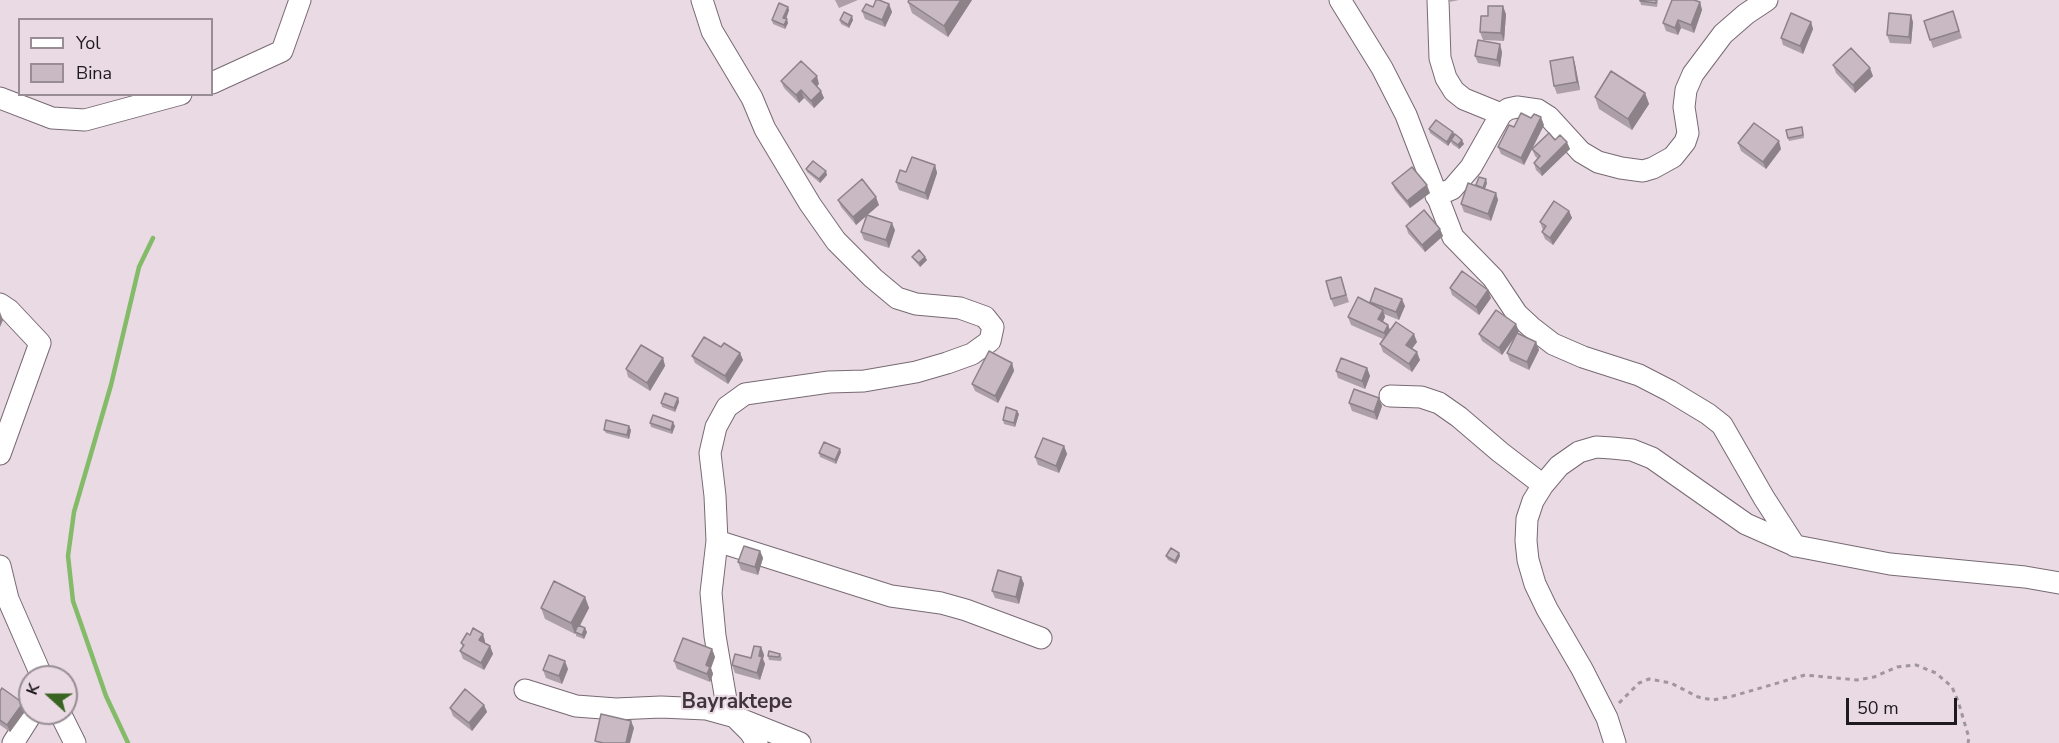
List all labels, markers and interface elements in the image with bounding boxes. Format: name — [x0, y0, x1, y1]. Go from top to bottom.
legend — [18, 18, 213, 96]
text: Yol — [76, 31, 101, 55]
text: Bina — [76, 61, 112, 85]
north arrow — [18, 665, 78, 725]
text: K — [21, 680, 45, 698]
scale bar — [1849, 686, 1960, 724]
district label: Bayraktepe — [682, 690, 792, 716]
text: 50 m — [1857, 696, 1899, 720]

